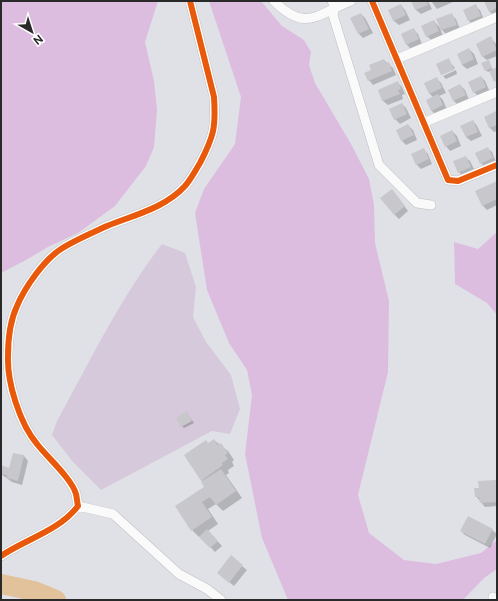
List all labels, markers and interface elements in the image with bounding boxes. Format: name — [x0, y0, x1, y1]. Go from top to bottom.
north arrow — [12, 12, 52, 52]
text: N — [31, 32, 45, 47]

